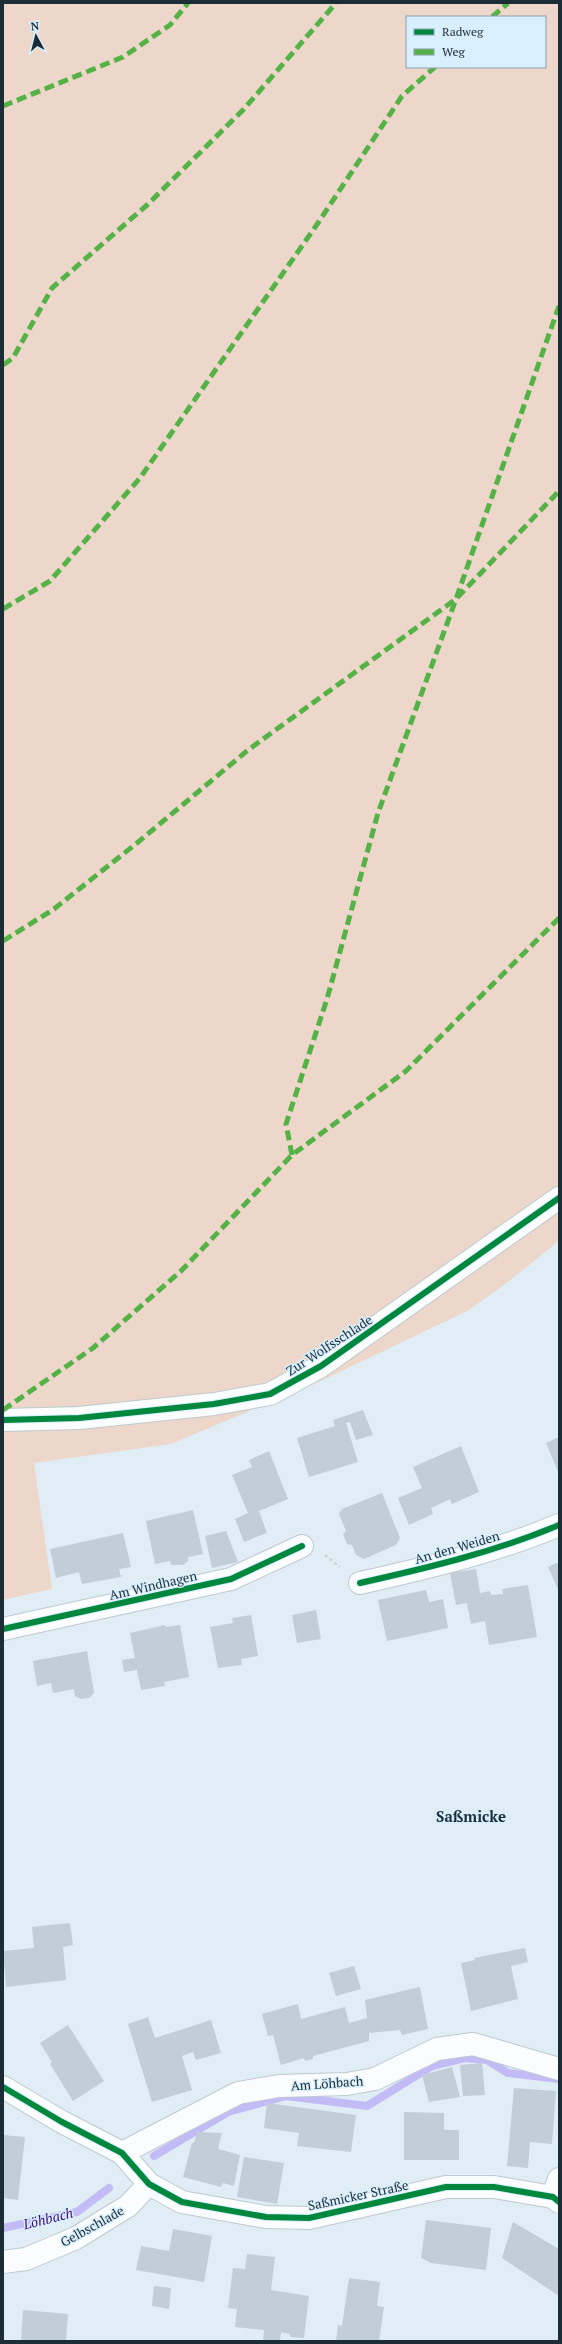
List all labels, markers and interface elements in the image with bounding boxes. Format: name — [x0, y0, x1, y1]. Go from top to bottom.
north arrow — [16, 16, 56, 56]
legend — [406, 16, 546, 68]
text: N — [30, 19, 40, 34]
text: Radweg — [442, 24, 484, 39]
text: Weg — [442, 44, 465, 59]
street label: Zur Wolfsschlade — [282, 1310, 376, 1380]
street label: An den Weiden — [412, 1526, 502, 1568]
street label: Am Windhagen — [107, 1566, 199, 1604]
district label: Saßmicke — [436, 1806, 506, 1826]
street label: Am Löhbach — [290, 2071, 364, 2095]
street label: Saßmicker Straße — [306, 2176, 410, 2214]
street label: Gelbschlade — [57, 2201, 127, 2251]
water label: Löhbach — [20, 2203, 75, 2234]

